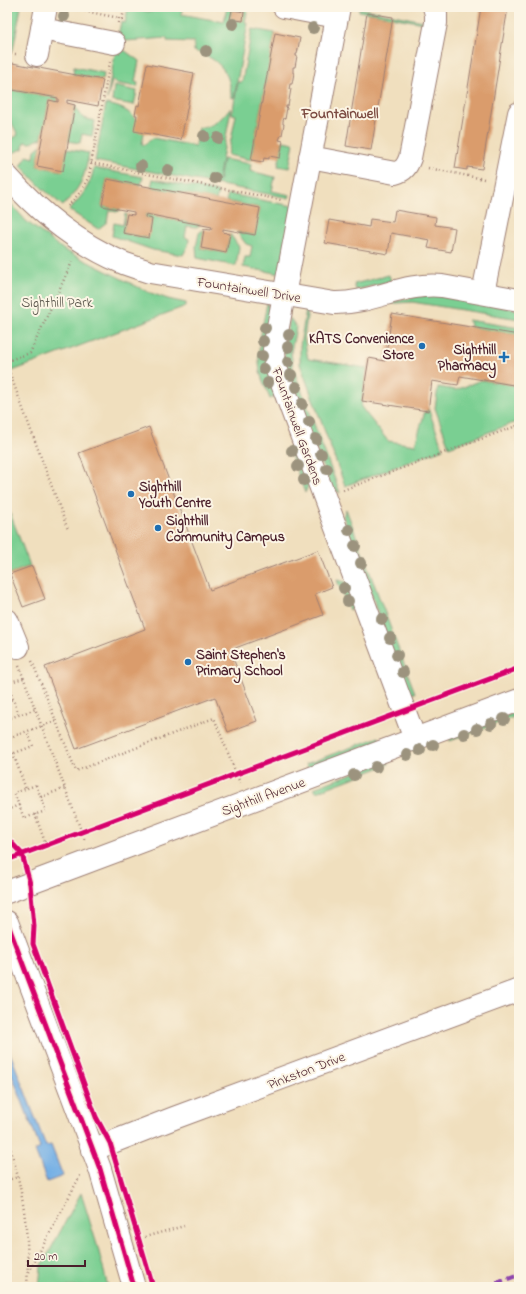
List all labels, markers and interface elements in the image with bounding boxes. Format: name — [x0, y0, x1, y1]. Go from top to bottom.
district label: Fountainwell — [301, 103, 379, 125]
street label: Fountainwell Drive — [195, 272, 303, 309]
park label: Sighthill Park — [21, 293, 94, 315]
place label: KATS Convenience Store — [309, 329, 415, 366]
place label: Sighthill Pharmacy — [438, 340, 497, 379]
marker: KATS Convenience Store — [417, 341, 427, 351]
marker: Sighthill Pharmacy — [499, 352, 509, 362]
street label: Fountainwell Gardens — [265, 364, 328, 488]
place label: Sighthill Youth Centre — [138, 477, 212, 514]
marker: Sighthill Youth Centre — [126, 489, 136, 499]
place label: Sighthill Community Campus — [166, 511, 285, 550]
marker: Sighthill Community Campus — [153, 523, 163, 533]
place label: Saint Stephen's Primary School — [196, 645, 286, 684]
marker: Saint Stephen's Primary School — [183, 657, 193, 667]
street label: Sighthill Avenue — [219, 772, 309, 823]
street label: Pinkston Drive — [265, 1047, 349, 1096]
scale bar — [28, 1242, 85, 1268]
text: 20 m — [34, 1248, 57, 1266]

